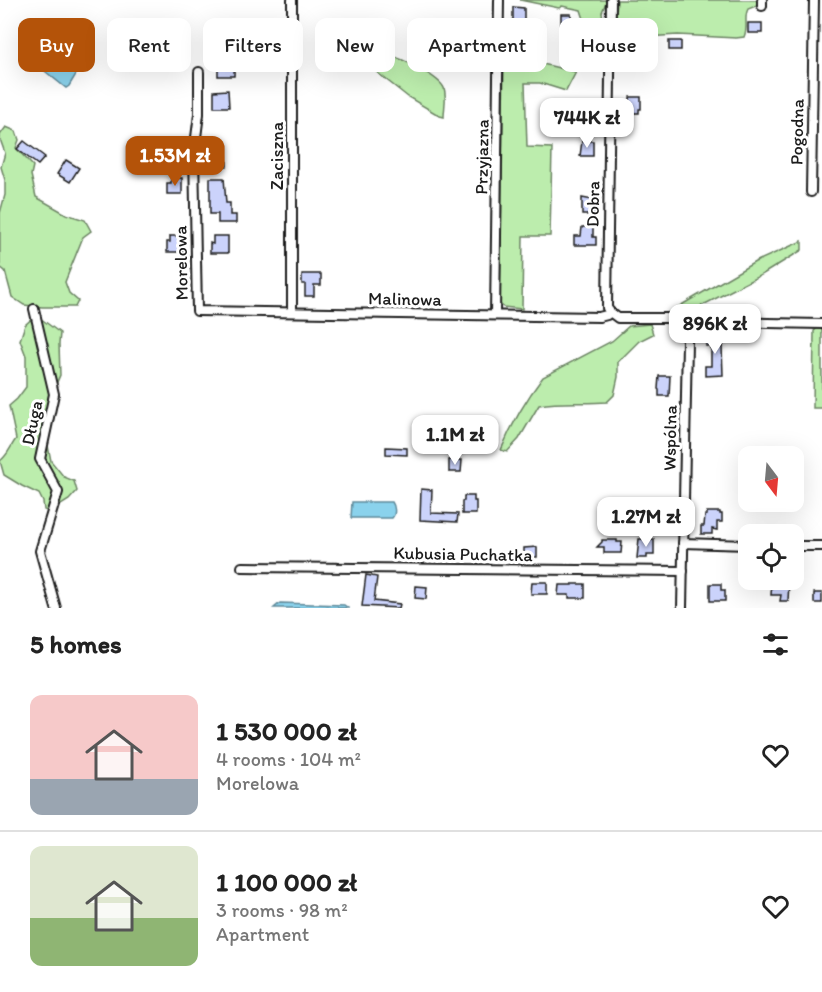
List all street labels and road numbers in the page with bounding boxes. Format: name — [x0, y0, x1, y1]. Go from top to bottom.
street label: Pogodna — [785, 98, 809, 165]
street label: Przyjazna — [470, 119, 494, 195]
street label: Zaciszna — [266, 121, 288, 190]
street label: Dobra — [582, 181, 604, 227]
street label: Morelowa — [169, 225, 193, 301]
street label: Malinowa — [368, 287, 443, 311]
street label: Długa — [17, 399, 47, 447]
street label: Wspólna — [658, 404, 682, 471]
street label: Kubusia Puchatka — [393, 542, 533, 566]

